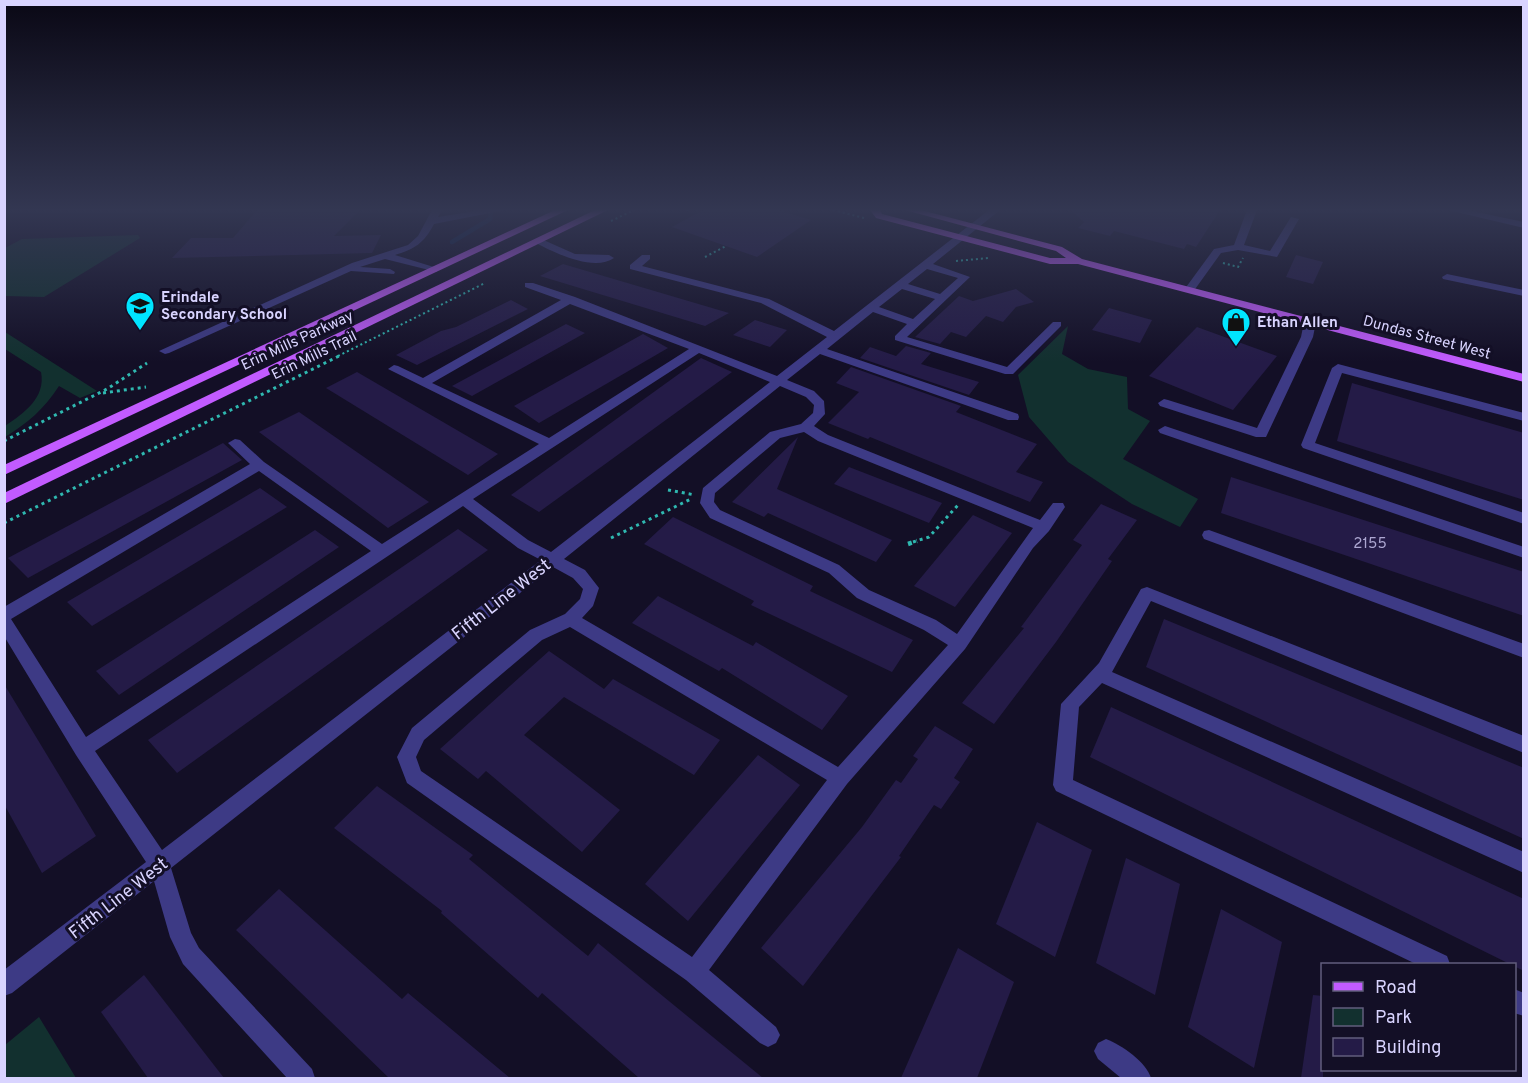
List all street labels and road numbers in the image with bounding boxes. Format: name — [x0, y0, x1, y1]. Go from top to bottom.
street label: Erin Mills Parkway — [238, 307, 357, 376]
street label: Dundas Street West — [1361, 312, 1493, 365]
street label: Erin Mills Trail — [269, 327, 361, 385]
street label: Fifth Line West — [448, 554, 556, 646]
street label: Fifth Line West — [65, 853, 173, 945]

